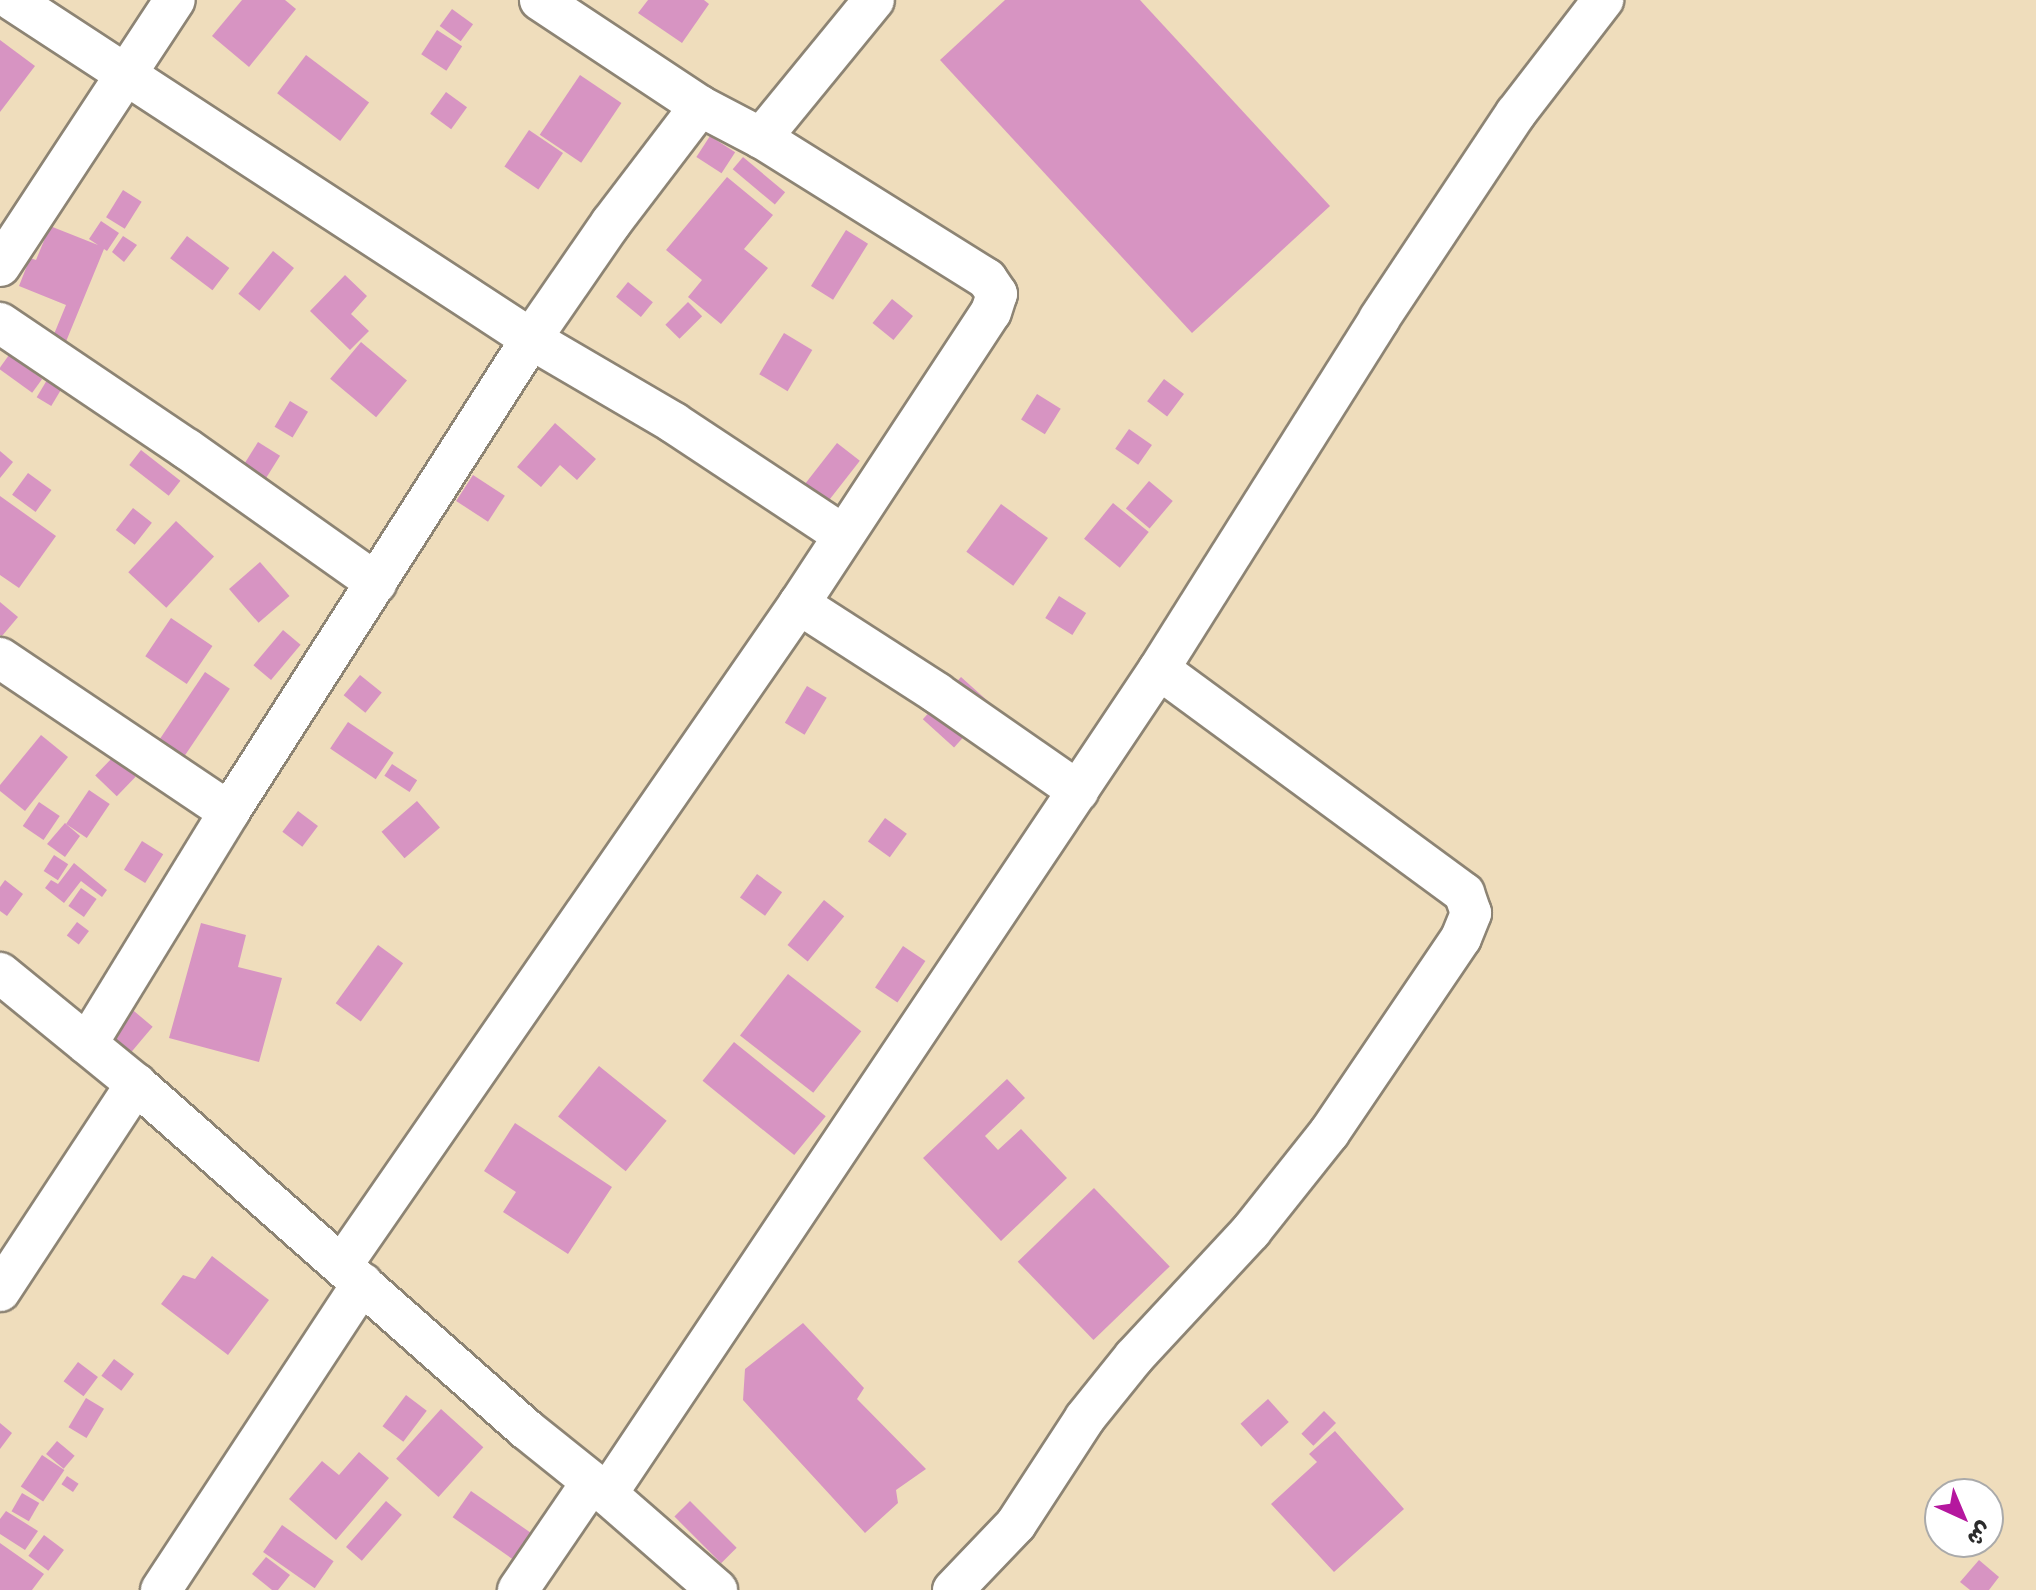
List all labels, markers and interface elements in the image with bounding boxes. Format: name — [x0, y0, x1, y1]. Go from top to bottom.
north arrow — [1924, 1478, 2004, 1558]
text: ش — [1962, 1516, 1997, 1552]

